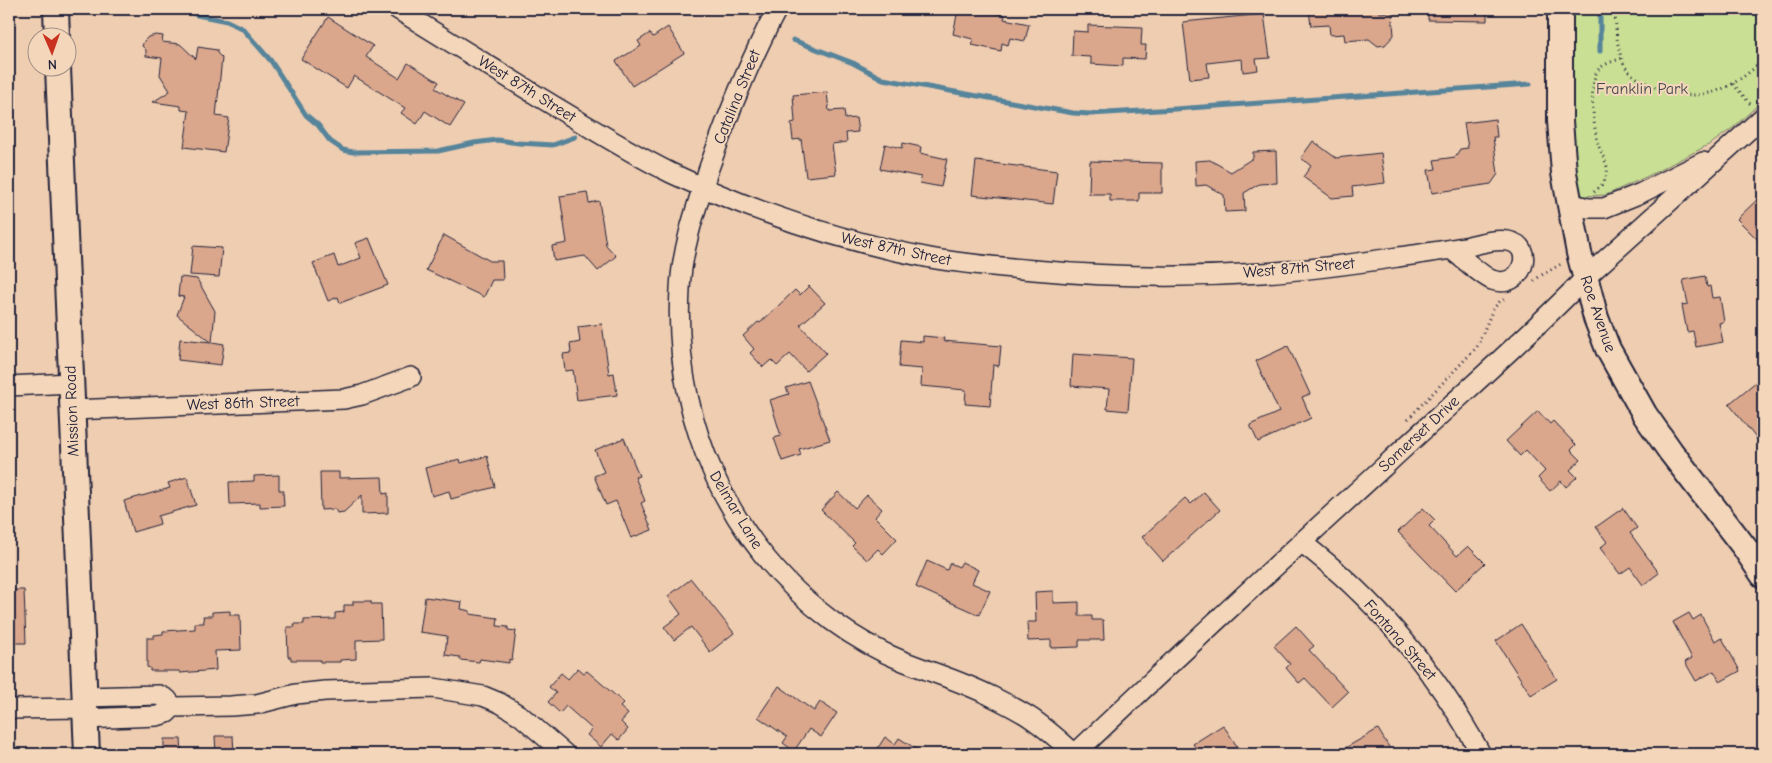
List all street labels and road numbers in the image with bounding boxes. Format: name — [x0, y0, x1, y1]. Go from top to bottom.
street label: Catalina Street — [710, 47, 764, 147]
street label: West 87th Street — [475, 52, 580, 126]
street label: West 87th Street — [839, 229, 953, 270]
street label: West 87th Street — [1243, 254, 1356, 282]
street label: Roe Avenue — [1576, 273, 1620, 355]
street label: Mission Road — [61, 365, 83, 457]
street label: West 86th Street — [186, 392, 300, 414]
street label: Somerset Drive — [1375, 392, 1463, 476]
street label: Delmar Lane — [706, 468, 766, 552]
street label: Fontana Street — [1360, 596, 1440, 684]

